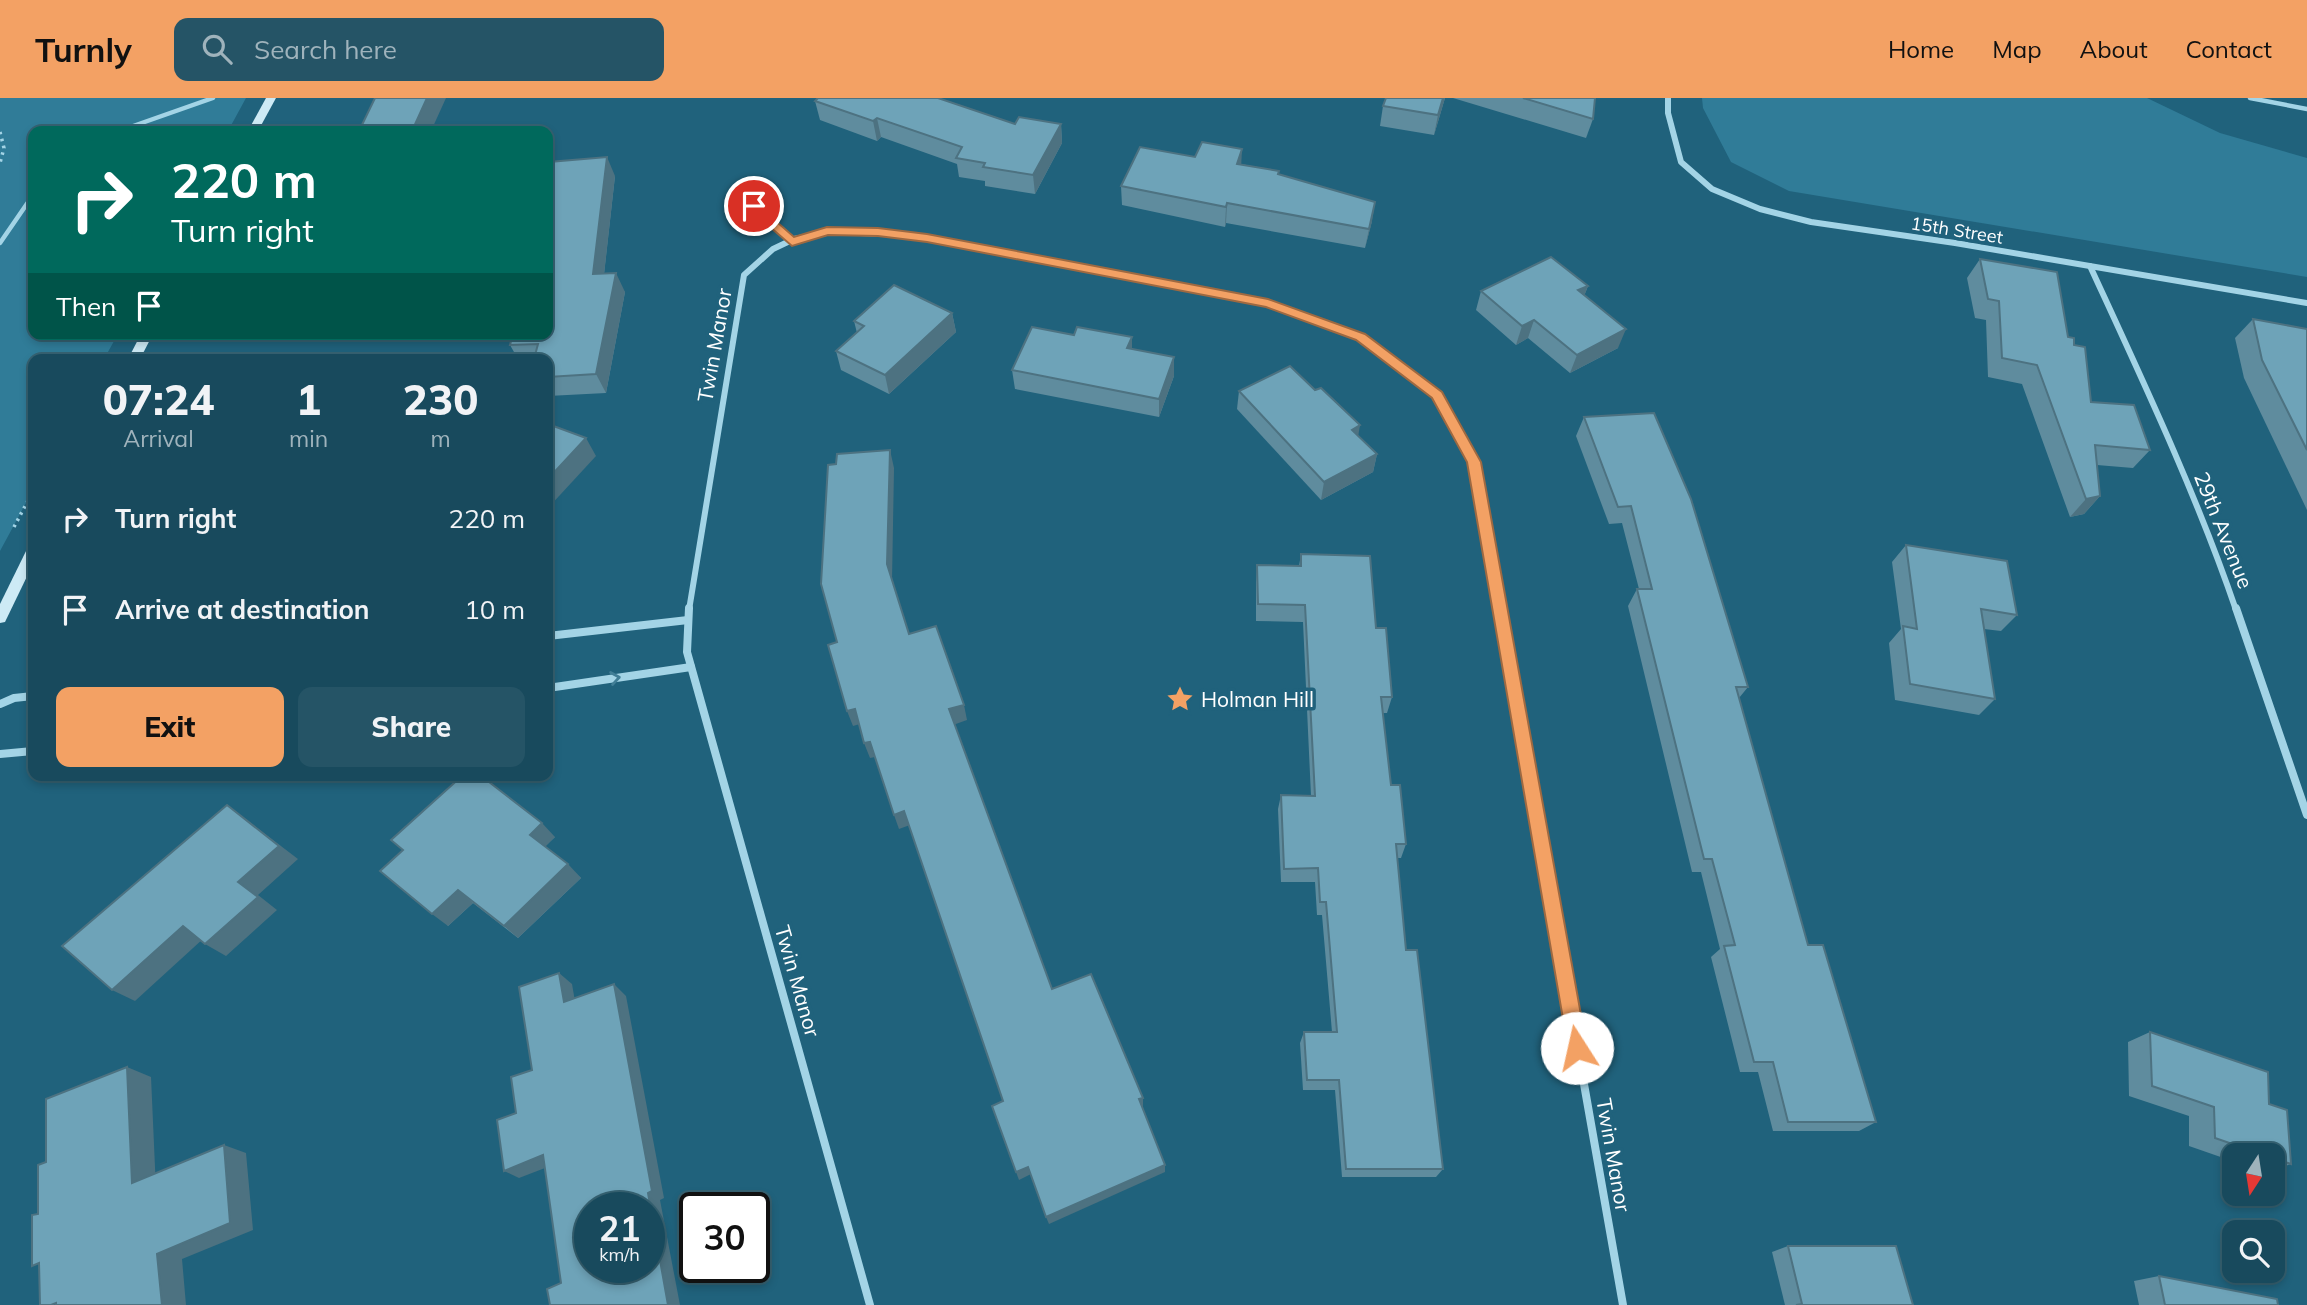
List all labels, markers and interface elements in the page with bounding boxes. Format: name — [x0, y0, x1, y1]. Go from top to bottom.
search box — [174, 18, 664, 81]
text: Turnly — [35, 29, 132, 70]
icon: search — [198, 30, 236, 68]
text: Search here — [254, 33, 397, 66]
text: Home — [1888, 34, 1954, 64]
text: Map — [1992, 34, 2042, 64]
text: About — [2080, 34, 2148, 64]
text: Contact — [2186, 34, 2272, 64]
text: 220 m — [171, 149, 317, 210]
icon: right — [56, 154, 147, 245]
pin — [724, 176, 784, 236]
icon: arrive — [735, 187, 773, 225]
text: Turn right — [171, 210, 314, 250]
street label: 15th Street — [1909, 211, 2005, 249]
street label: Twin Manor — [691, 286, 737, 404]
icon: arrive — [130, 287, 168, 325]
text: Then — [56, 290, 116, 323]
text: 07:24 — [103, 373, 214, 426]
text: 1 — [296, 373, 321, 426]
text: 230 — [403, 373, 478, 426]
text: Arrival — [123, 424, 194, 453]
text: min — [289, 424, 328, 453]
text: m — [430, 424, 451, 453]
street label: 29th Avenue — [2189, 468, 2259, 592]
icon: right — [56, 500, 94, 538]
text: Turn right — [115, 502, 236, 535]
text: 220 m — [449, 502, 525, 535]
icon: arrive — [56, 591, 94, 629]
text: Arrive at destination — [115, 593, 370, 626]
text: 10 m — [464, 593, 525, 626]
one-way arrow — [609, 671, 621, 686]
place icon: Holman Hill — [1165, 684, 1195, 714]
place label: Holman Hill — [1201, 686, 1314, 712]
button: Exit — [56, 687, 284, 767]
button: Share — [298, 687, 525, 767]
street label: Twin Manor — [770, 922, 826, 1040]
position arrow — [1540, 1011, 1614, 1085]
street label: Twin Manor — [1591, 1096, 1637, 1214]
north arrow — [2222, 1143, 2286, 1206]
map controls — [2222, 1143, 2285, 1283]
speed limit sign: 30 — [679, 1192, 770, 1283]
text: 21 — [598, 1206, 641, 1250]
button: search — [2222, 1220, 2285, 1283]
text: km/h — [599, 1243, 640, 1266]

